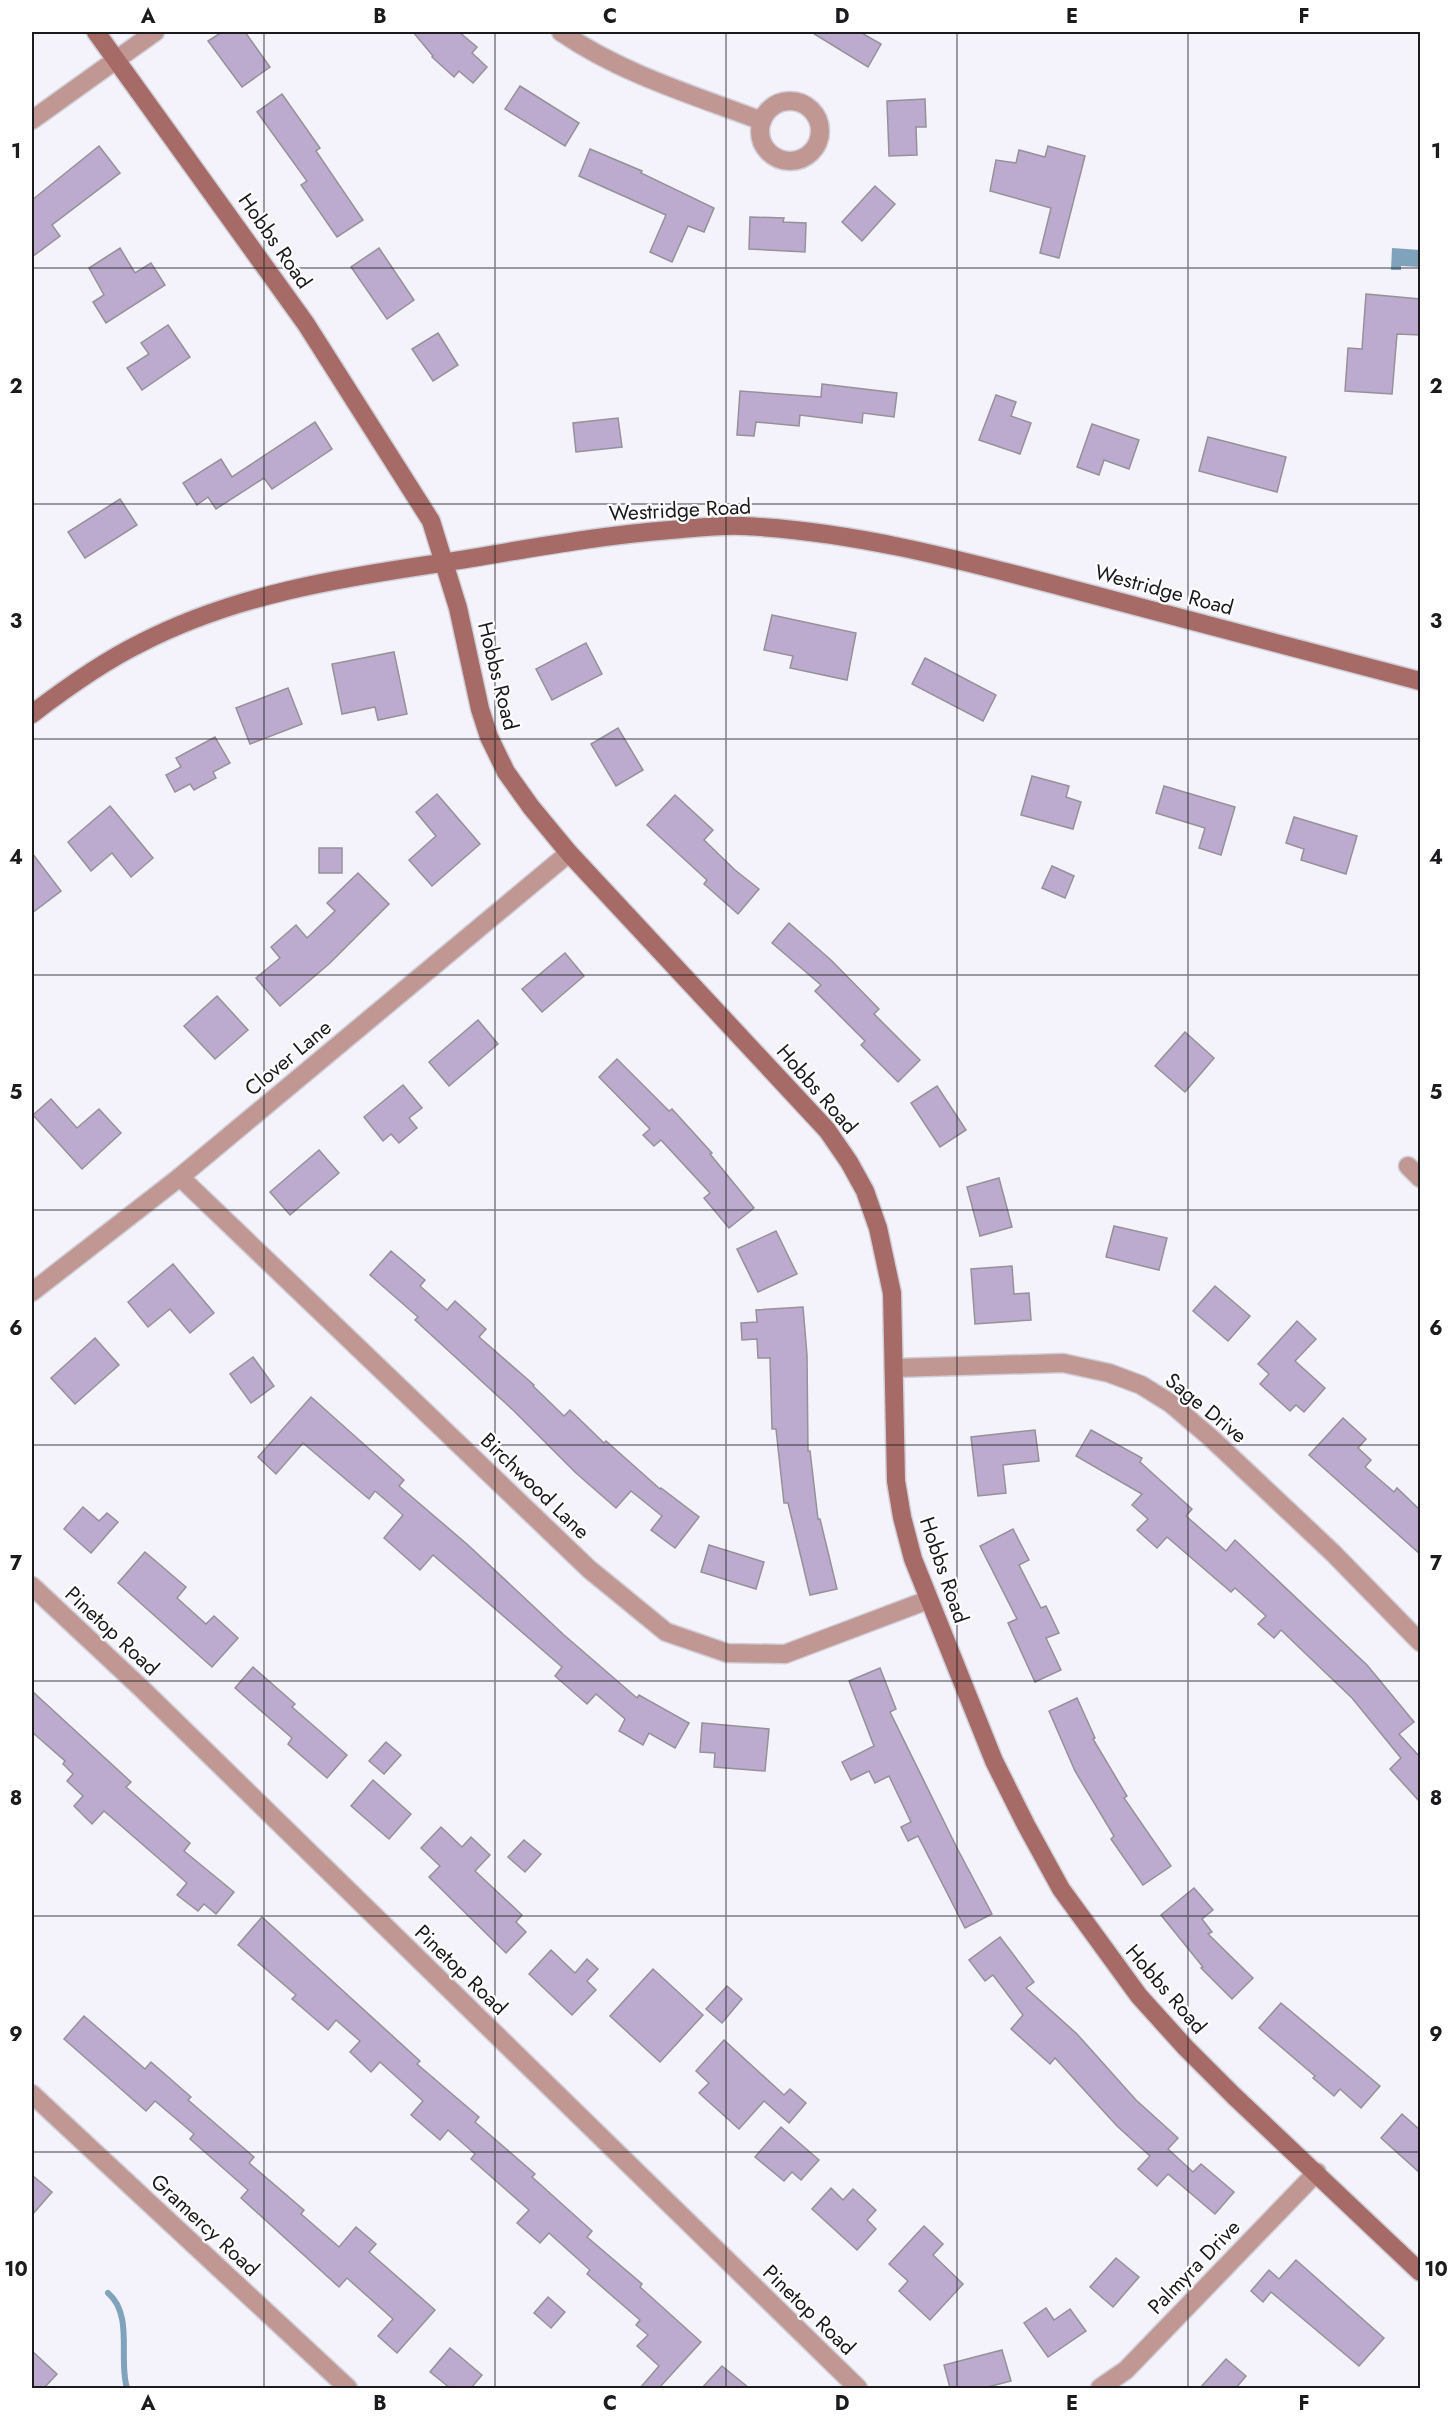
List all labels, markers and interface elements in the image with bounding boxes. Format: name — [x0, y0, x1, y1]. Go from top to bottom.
text: A — [140, 2, 156, 31]
text: B — [373, 2, 387, 31]
text: C — [603, 2, 617, 31]
text: D — [835, 2, 849, 31]
text: E — [1066, 2, 1078, 31]
text: F — [1298, 2, 1310, 31]
text: 1 — [11, 137, 21, 166]
text: 1 — [1431, 137, 1441, 166]
street label: Hobbs Road — [231, 187, 319, 295]
text: 2 — [9, 372, 23, 401]
text: 2 — [1429, 372, 1443, 401]
street label: Westridge Road — [608, 491, 752, 529]
street label: Westridge Road — [1091, 557, 1237, 623]
text: 3 — [10, 607, 22, 636]
text: 3 — [1430, 607, 1442, 636]
street label: Hobbs Road — [470, 619, 526, 733]
text: 4 — [9, 843, 23, 872]
text: 4 — [1429, 843, 1443, 872]
street label: Clover Lane — [238, 1013, 338, 1103]
street label: Hobbs Road — [769, 1037, 865, 1141]
text: 5 — [10, 1078, 23, 1107]
text: 5 — [1430, 1078, 1443, 1107]
text: 6 — [9, 1314, 23, 1343]
text: 6 — [1429, 1314, 1443, 1343]
street label: Sage Drive — [1159, 1366, 1253, 1450]
street label: Birchwood Lane — [474, 1426, 596, 1546]
street label: Hobbs Road — [912, 1513, 976, 1627]
text: 7 — [10, 1549, 23, 1578]
text: 7 — [1430, 1549, 1443, 1578]
street label: Pinetop Road — [58, 1579, 166, 1683]
text: 8 — [10, 1784, 22, 1813]
text: 8 — [1430, 1784, 1442, 1813]
street label: Pinetop Road — [408, 1918, 514, 2022]
street label: Hobbs Road — [1118, 1937, 1214, 2041]
text: 9 — [9, 2020, 23, 2049]
text: 9 — [1429, 2020, 1443, 2049]
street label: Gramercy Road — [144, 2167, 266, 2283]
street label: Palmyra Drive — [1141, 2213, 1247, 2321]
text: 10 — [4, 2255, 28, 2284]
text: 10 — [1424, 2255, 1448, 2284]
street label: Pinetop Road — [756, 2258, 862, 2362]
text: A — [140, 2389, 156, 2418]
text: B — [373, 2389, 387, 2418]
text: C — [603, 2389, 617, 2418]
text: D — [835, 2389, 849, 2418]
text: E — [1066, 2389, 1078, 2418]
text: F — [1298, 2389, 1310, 2418]

